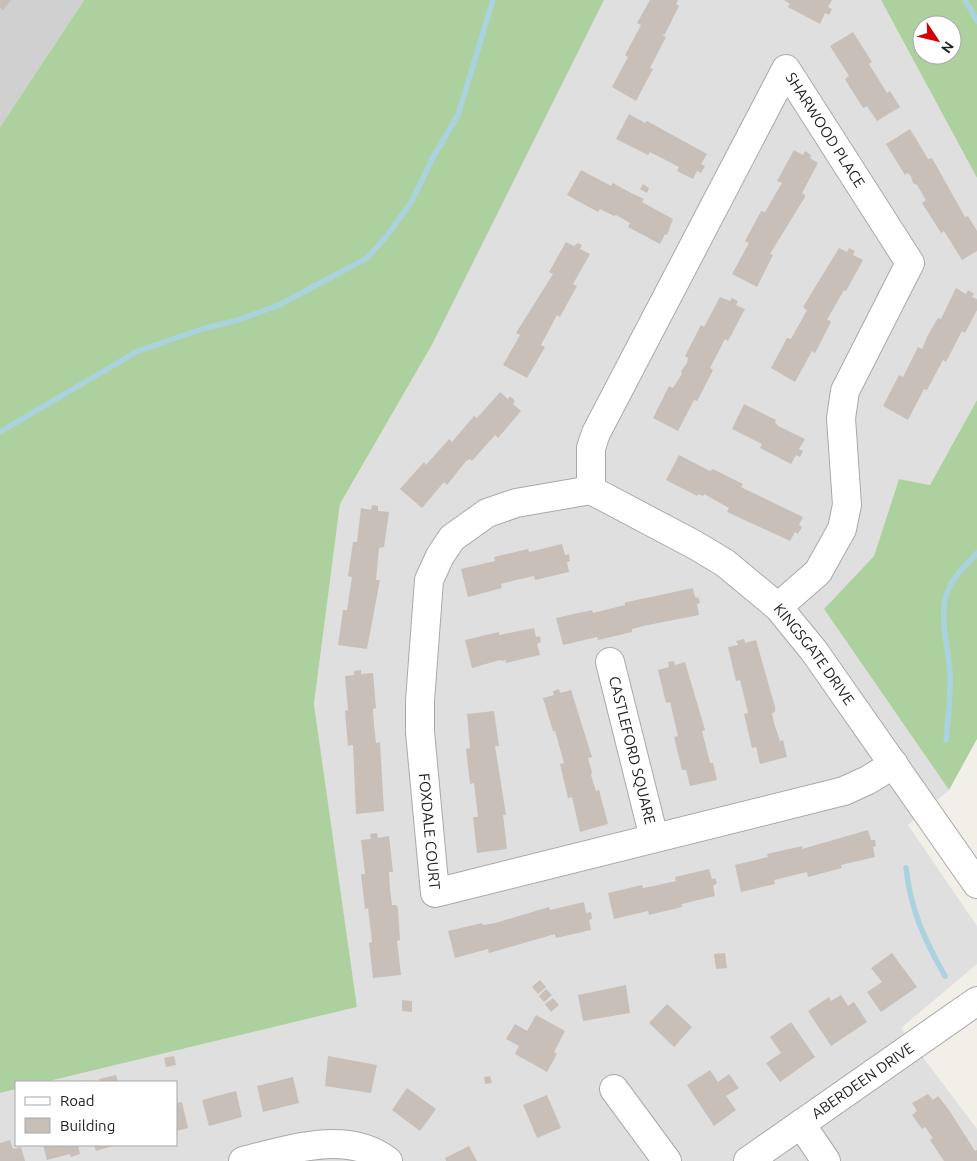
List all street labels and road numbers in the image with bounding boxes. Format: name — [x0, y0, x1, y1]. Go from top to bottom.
street label: SHARWOOD PLACE — [783, 69, 868, 190]
street label: KINGSGATE DRIVE — [771, 600, 858, 708]
street label: CASTLEFORD SQUARE — [606, 674, 659, 826]
street label: FOXDALE COURT — [416, 772, 444, 891]
street label: ABERDEEN DRIVE — [808, 1039, 917, 1122]

